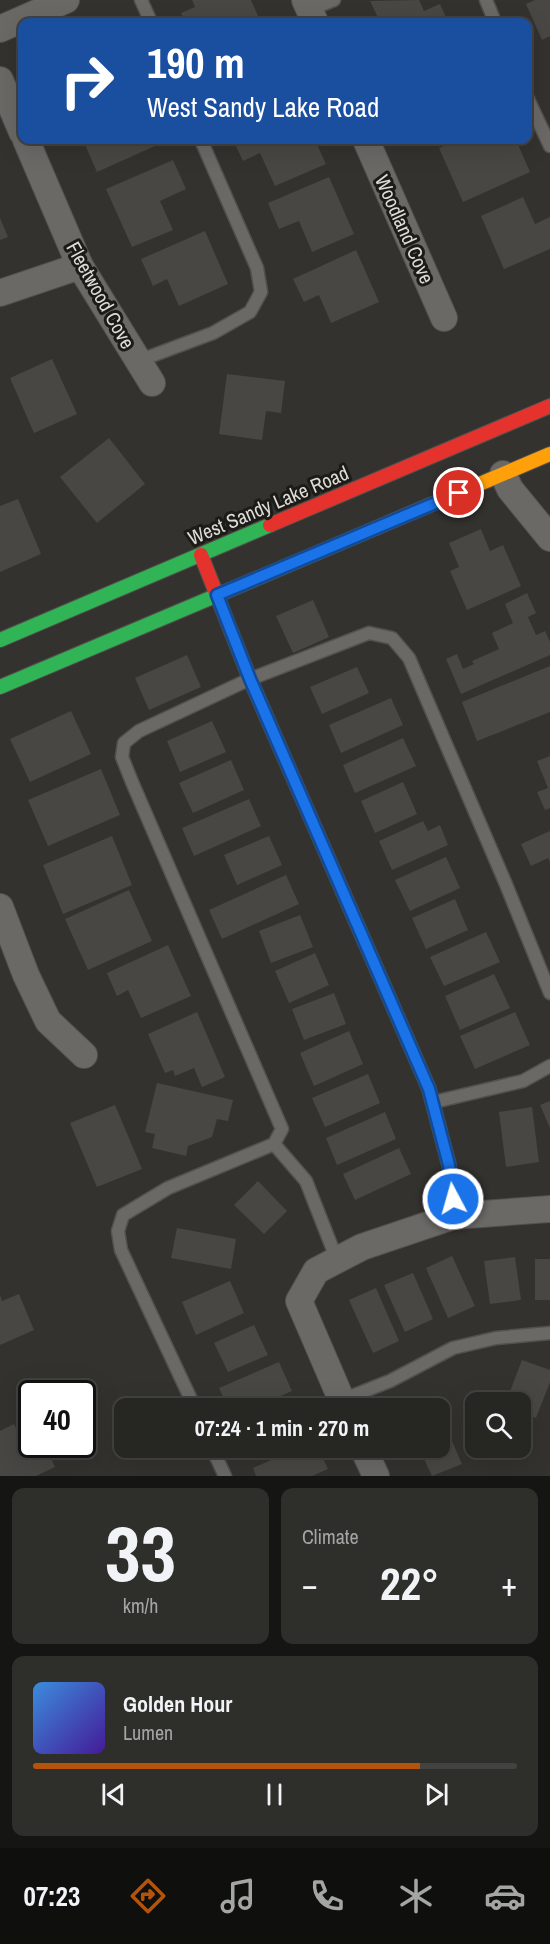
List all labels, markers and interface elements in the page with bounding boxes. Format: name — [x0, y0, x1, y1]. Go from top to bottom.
text: 190 m — [147, 35, 245, 91]
icon: right — [48, 42, 126, 120]
text: West Sandy Lake Road — [147, 89, 379, 125]
street label: Woodland Cove — [369, 170, 441, 288]
street label: Fleetwood Cove — [60, 237, 142, 353]
street label: West Sandy Lake Road — [184, 459, 352, 551]
pin — [433, 467, 484, 518]
icon: arrive — [442, 476, 475, 509]
position arrow — [421, 1167, 485, 1231]
speed limit sign: 40 — [18, 1380, 96, 1458]
map controls — [465, 1392, 531, 1458]
button: search — [465, 1392, 531, 1458]
text: 07:24 · 1 min · 270 m — [195, 1413, 369, 1443]
text: 33 — [105, 1500, 176, 1605]
text: Climate — [302, 1523, 359, 1550]
text: 22° — [380, 1553, 439, 1614]
text: − — [302, 1562, 318, 1606]
text: + — [501, 1562, 517, 1606]
text: km/h — [123, 1592, 158, 1619]
text: Golden Hour — [123, 1689, 232, 1719]
text: Lumen — [123, 1719, 173, 1746]
icon: previous — [97, 1778, 130, 1811]
icon: pause — [258, 1778, 291, 1811]
icon: next — [420, 1778, 453, 1811]
icon: directions — [127, 1875, 169, 1917]
icon: music — [217, 1875, 259, 1917]
icon: phone — [306, 1875, 348, 1917]
icon: climate — [395, 1875, 437, 1917]
icon: car — [484, 1875, 526, 1917]
text: 07:23 — [24, 1878, 80, 1914]

